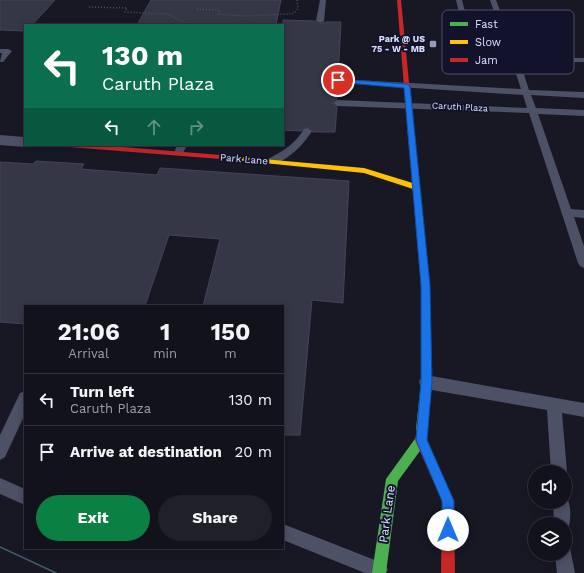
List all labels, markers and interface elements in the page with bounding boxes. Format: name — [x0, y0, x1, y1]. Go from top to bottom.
legend — [442, 10, 574, 74]
text: Fast — [475, 18, 498, 31]
place label: Park @ US 75 - W - MB — [372, 34, 425, 54]
text: Slow — [475, 36, 501, 49]
text: 130 m — [102, 39, 183, 72]
marker: Park @ US 75 - W - MB — [428, 39, 438, 49]
icon: left — [36, 40, 88, 92]
text: Jam — [475, 54, 498, 67]
pin — [321, 63, 355, 97]
icon: arrive — [327, 69, 349, 91]
text: Caruth Plaza — [102, 73, 214, 94]
street label: Caruth Plaza — [432, 101, 488, 113]
icon: left — [101, 116, 123, 138]
icon: ahead — [143, 116, 165, 138]
icon: right — [185, 116, 207, 138]
street label: Park Lane — [219, 151, 269, 167]
text: 21:06 — [58, 318, 120, 346]
text: 1 — [160, 318, 170, 346]
text: 150 — [211, 318, 250, 346]
text: Arrival — [68, 346, 109, 361]
text: min — [153, 346, 177, 361]
text: m — [224, 346, 237, 361]
text: Turn left — [70, 383, 134, 401]
icon: left — [36, 389, 58, 411]
text: 130 m — [229, 391, 272, 409]
text: Caruth Plaza — [70, 401, 151, 416]
icon: arrive — [36, 441, 58, 463]
text: Arrive at destination — [70, 443, 222, 461]
text: 20 m — [235, 443, 272, 461]
map controls — [528, 465, 572, 561]
button: sound — [528, 465, 572, 509]
street label: Park Lane — [376, 484, 398, 544]
button: Exit — [36, 495, 150, 541]
button: Share — [158, 495, 272, 541]
position arrow — [427, 509, 469, 551]
button: layers — [528, 517, 572, 561]

